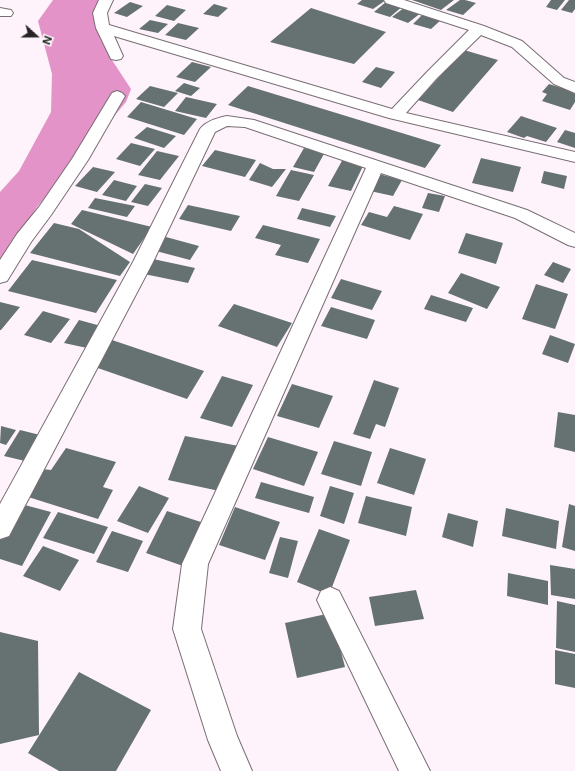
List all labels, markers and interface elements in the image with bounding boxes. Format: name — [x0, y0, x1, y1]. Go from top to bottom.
north arrow — [16, 16, 56, 56]
text: N — [39, 34, 55, 47]

